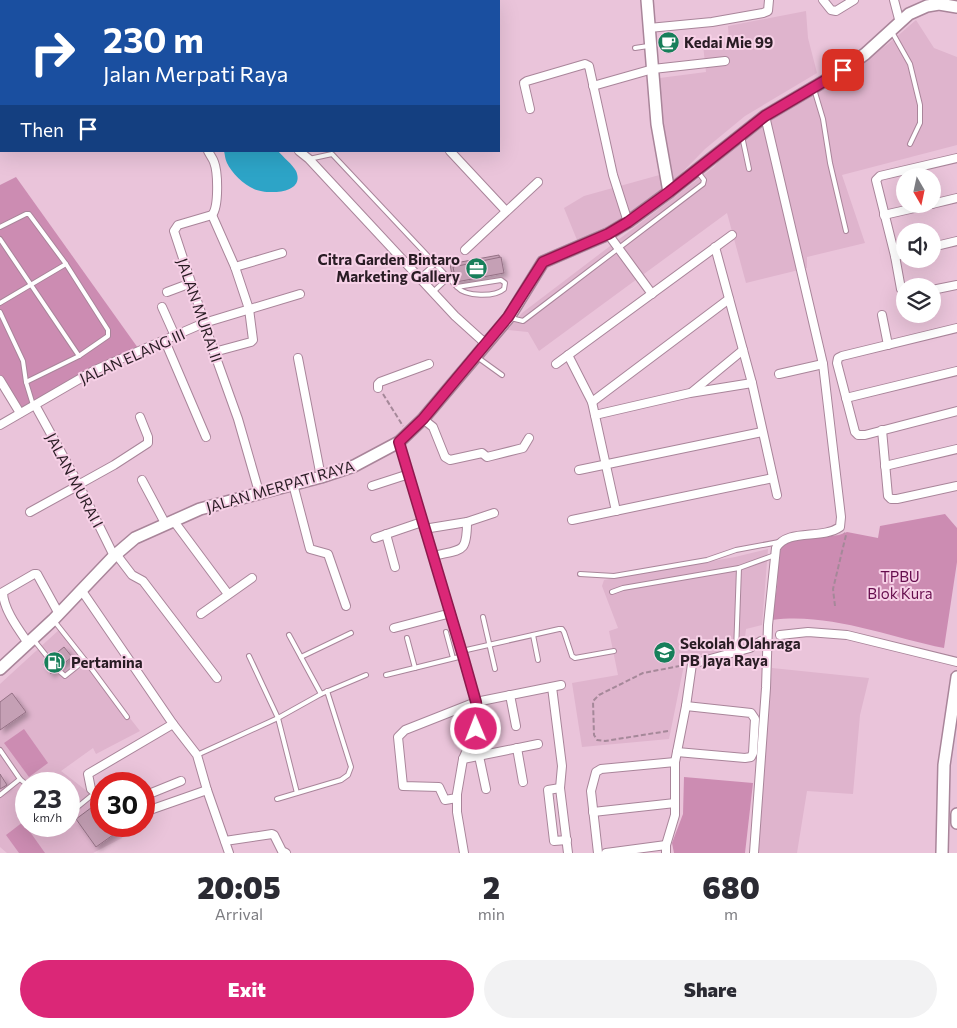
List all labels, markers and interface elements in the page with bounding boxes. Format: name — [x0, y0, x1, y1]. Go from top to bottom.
text: 230 m — [103, 17, 204, 60]
icon: right — [20, 20, 85, 85]
cafe icon: Kedai Mie 99 — [656, 30, 680, 54]
place label: Kedai Mie 99 — [684, 33, 773, 51]
pin — [822, 49, 864, 91]
icon: arrive — [829, 56, 857, 84]
text: Jalan Merpati Raya — [103, 60, 288, 87]
icon: arrive — [74, 115, 102, 143]
text: Then — [20, 118, 64, 141]
north arrow — [896, 168, 941, 212]
map controls — [896, 168, 941, 323]
button: sound — [896, 223, 941, 268]
place label: Citra Garden Bintaro Marketing Gallery — [317, 250, 461, 285]
street label: JALAN MURAI II — [174, 256, 226, 364]
office icon: Citra Garden Bintaro Marketing Gallery — [464, 256, 488, 280]
button: layers — [896, 278, 941, 323]
street label: JALAN ELANG III — [77, 325, 187, 387]
street label: JALAN MURAI I — [42, 430, 108, 530]
street label: JALAN MERPATI RAYA — [204, 456, 356, 516]
park label: TPBU Blok Kura — [867, 567, 933, 602]
place label: Sekolah Olahraga PB Jaya Raya — [680, 634, 801, 669]
school or university icon: Sekolah Olahraga PB Jaya Raya — [652, 640, 676, 664]
fuel station icon: Pertamina — [43, 650, 67, 674]
place label: Pertamina — [71, 653, 143, 671]
position arrow — [449, 702, 501, 754]
speed limit sign: 30 — [90, 772, 155, 837]
text: 23 — [33, 783, 62, 813]
text: km/h — [33, 810, 62, 824]
text: 20:05 — [197, 868, 281, 905]
text: 2 — [483, 868, 500, 905]
text: 680 — [702, 868, 760, 905]
text: Arrival — [215, 904, 263, 923]
text: min — [478, 904, 505, 923]
text: m — [724, 904, 738, 923]
button: Exit — [20, 960, 474, 1018]
button: Share — [484, 960, 937, 1018]

